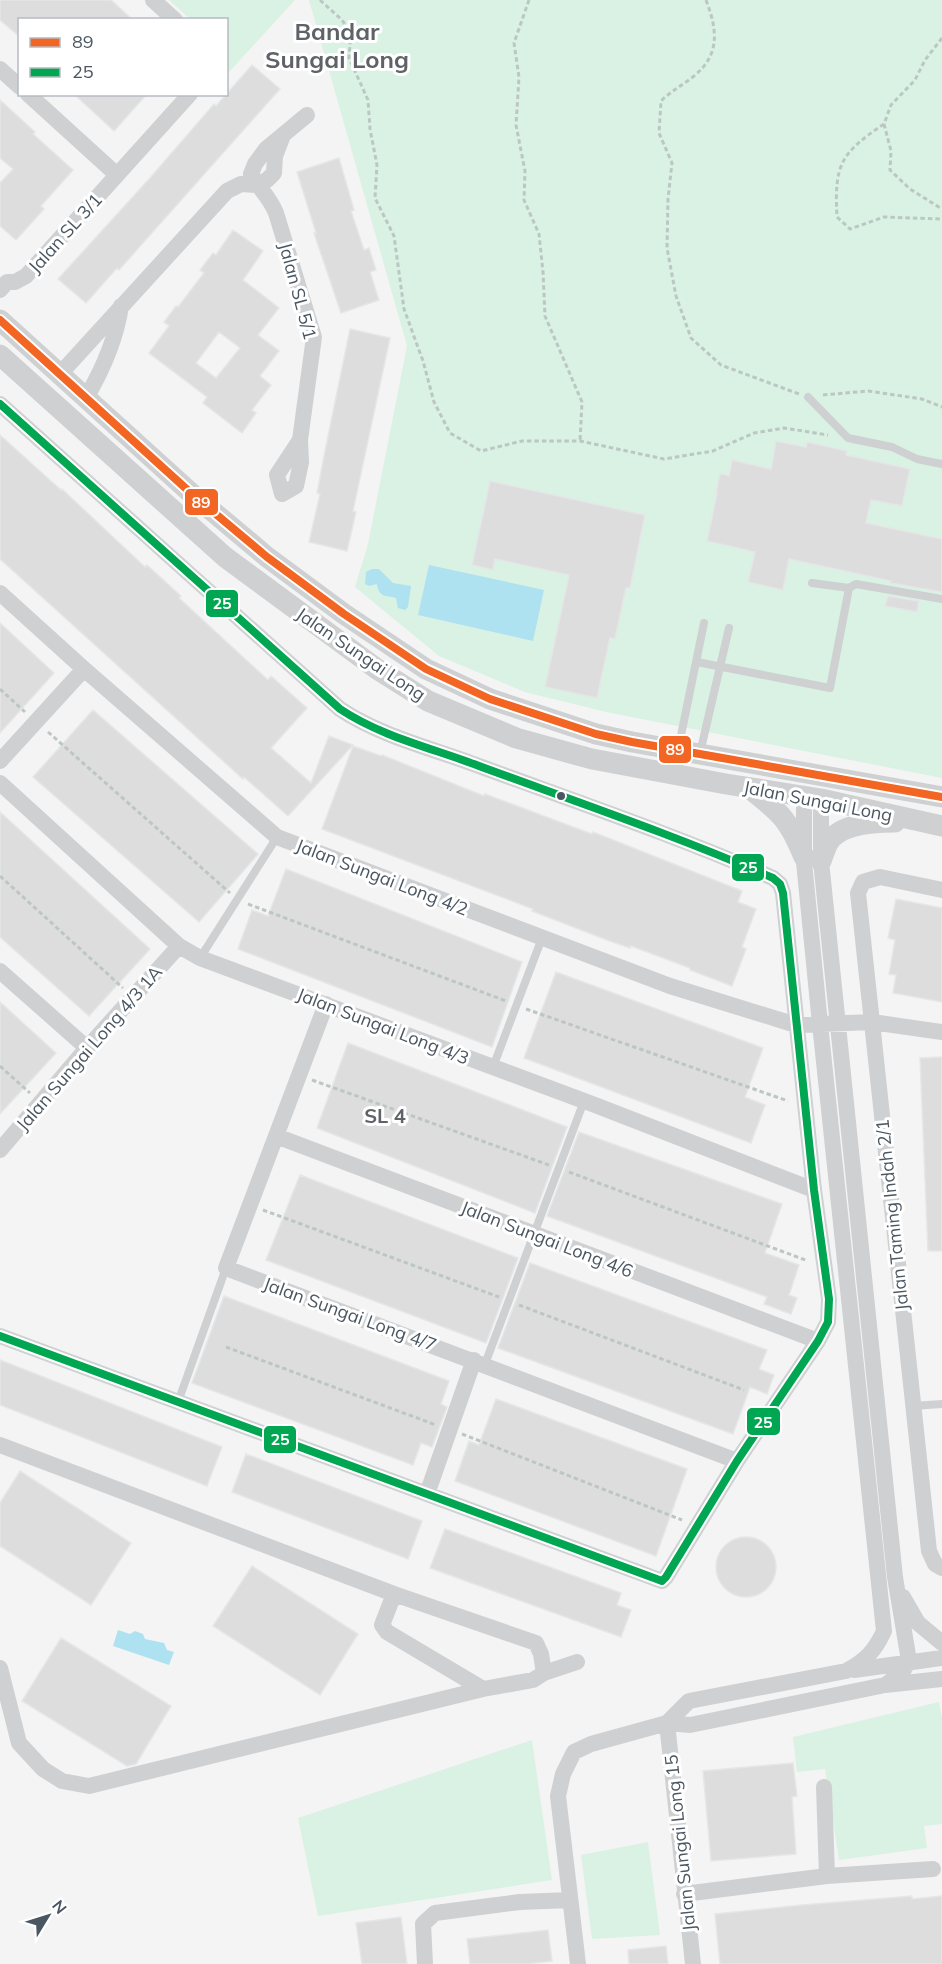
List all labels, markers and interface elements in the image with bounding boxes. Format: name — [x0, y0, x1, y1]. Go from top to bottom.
district label: Bandar Sungai Long — [265, 16, 409, 74]
legend — [18, 18, 228, 96]
text: 89 — [72, 30, 94, 53]
text: 25 — [72, 60, 94, 83]
street label: Jalan SL 3/1 — [23, 188, 107, 278]
street label: Jalan SL 5/1 — [274, 240, 322, 342]
line badge: 89 — [184, 488, 219, 516]
text: 89 — [191, 492, 211, 512]
line badge: 25 — [205, 589, 239, 618]
text: 25 — [212, 593, 232, 613]
street label: Jalan Sungai Long — [292, 602, 430, 706]
line badge: 89 — [658, 735, 692, 764]
text: 89 — [665, 739, 685, 759]
street label: Jalan Sungai Long — [742, 775, 894, 827]
unlabelled marker — [555, 790, 567, 802]
street label: Jalan Sungai Long 4/2 — [293, 834, 471, 920]
line badge: 25 — [731, 853, 765, 882]
text: 25 — [738, 857, 758, 877]
street label: Jalan Sungai Long 4/3 1A — [11, 961, 167, 1135]
street label: Jalan Sungai Long 4/3 — [294, 983, 472, 1069]
district label: SL 4 — [364, 1103, 406, 1128]
street label: Jalan Taming Indah 2/1 — [871, 1118, 913, 1312]
street label: Jalan Sungai Long 4/6 — [458, 1196, 636, 1282]
street label: Jalan Sungai Long 4/7 — [260, 1272, 440, 1356]
line badge: 25 — [746, 1407, 781, 1436]
text: 25 — [753, 1412, 773, 1432]
line badge: 25 — [263, 1425, 297, 1454]
text: 25 — [270, 1429, 290, 1449]
street label: Jalan Sungai Long 15 — [659, 1753, 701, 1932]
north arrow — [18, 1886, 78, 1946]
text: N — [48, 1896, 71, 1918]

